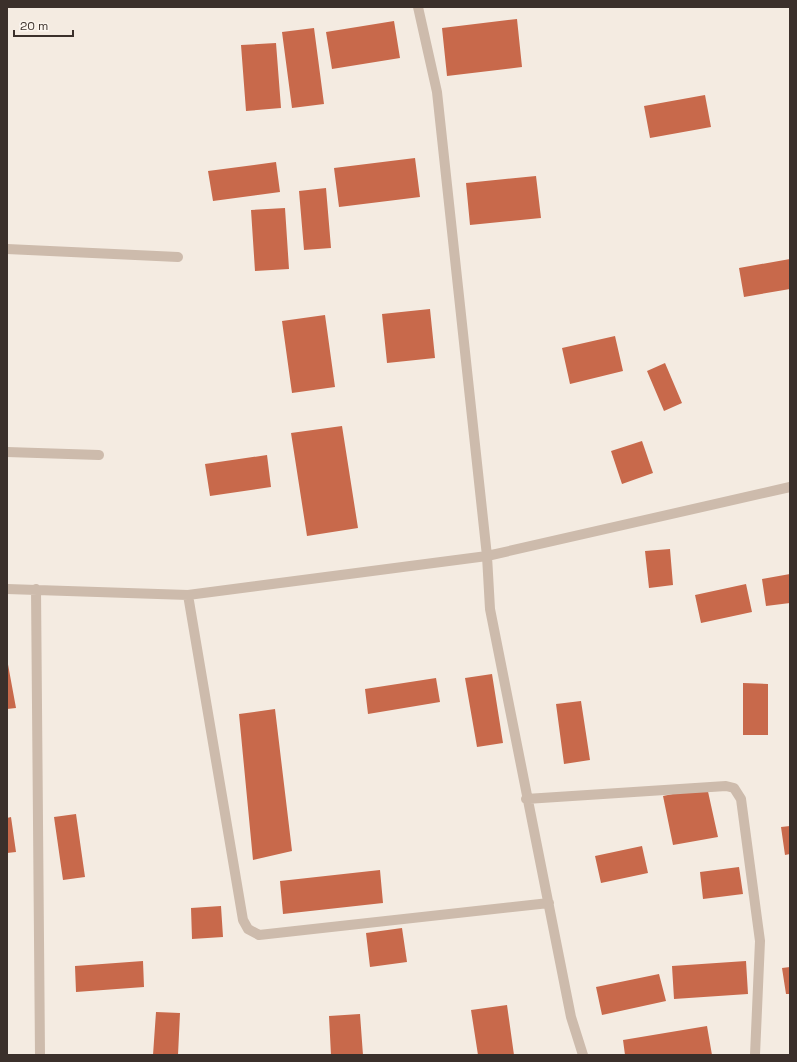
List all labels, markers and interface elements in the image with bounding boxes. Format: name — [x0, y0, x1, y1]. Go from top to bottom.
scale bar — [14, 12, 73, 38]
text: 20 m — [20, 18, 48, 34]

